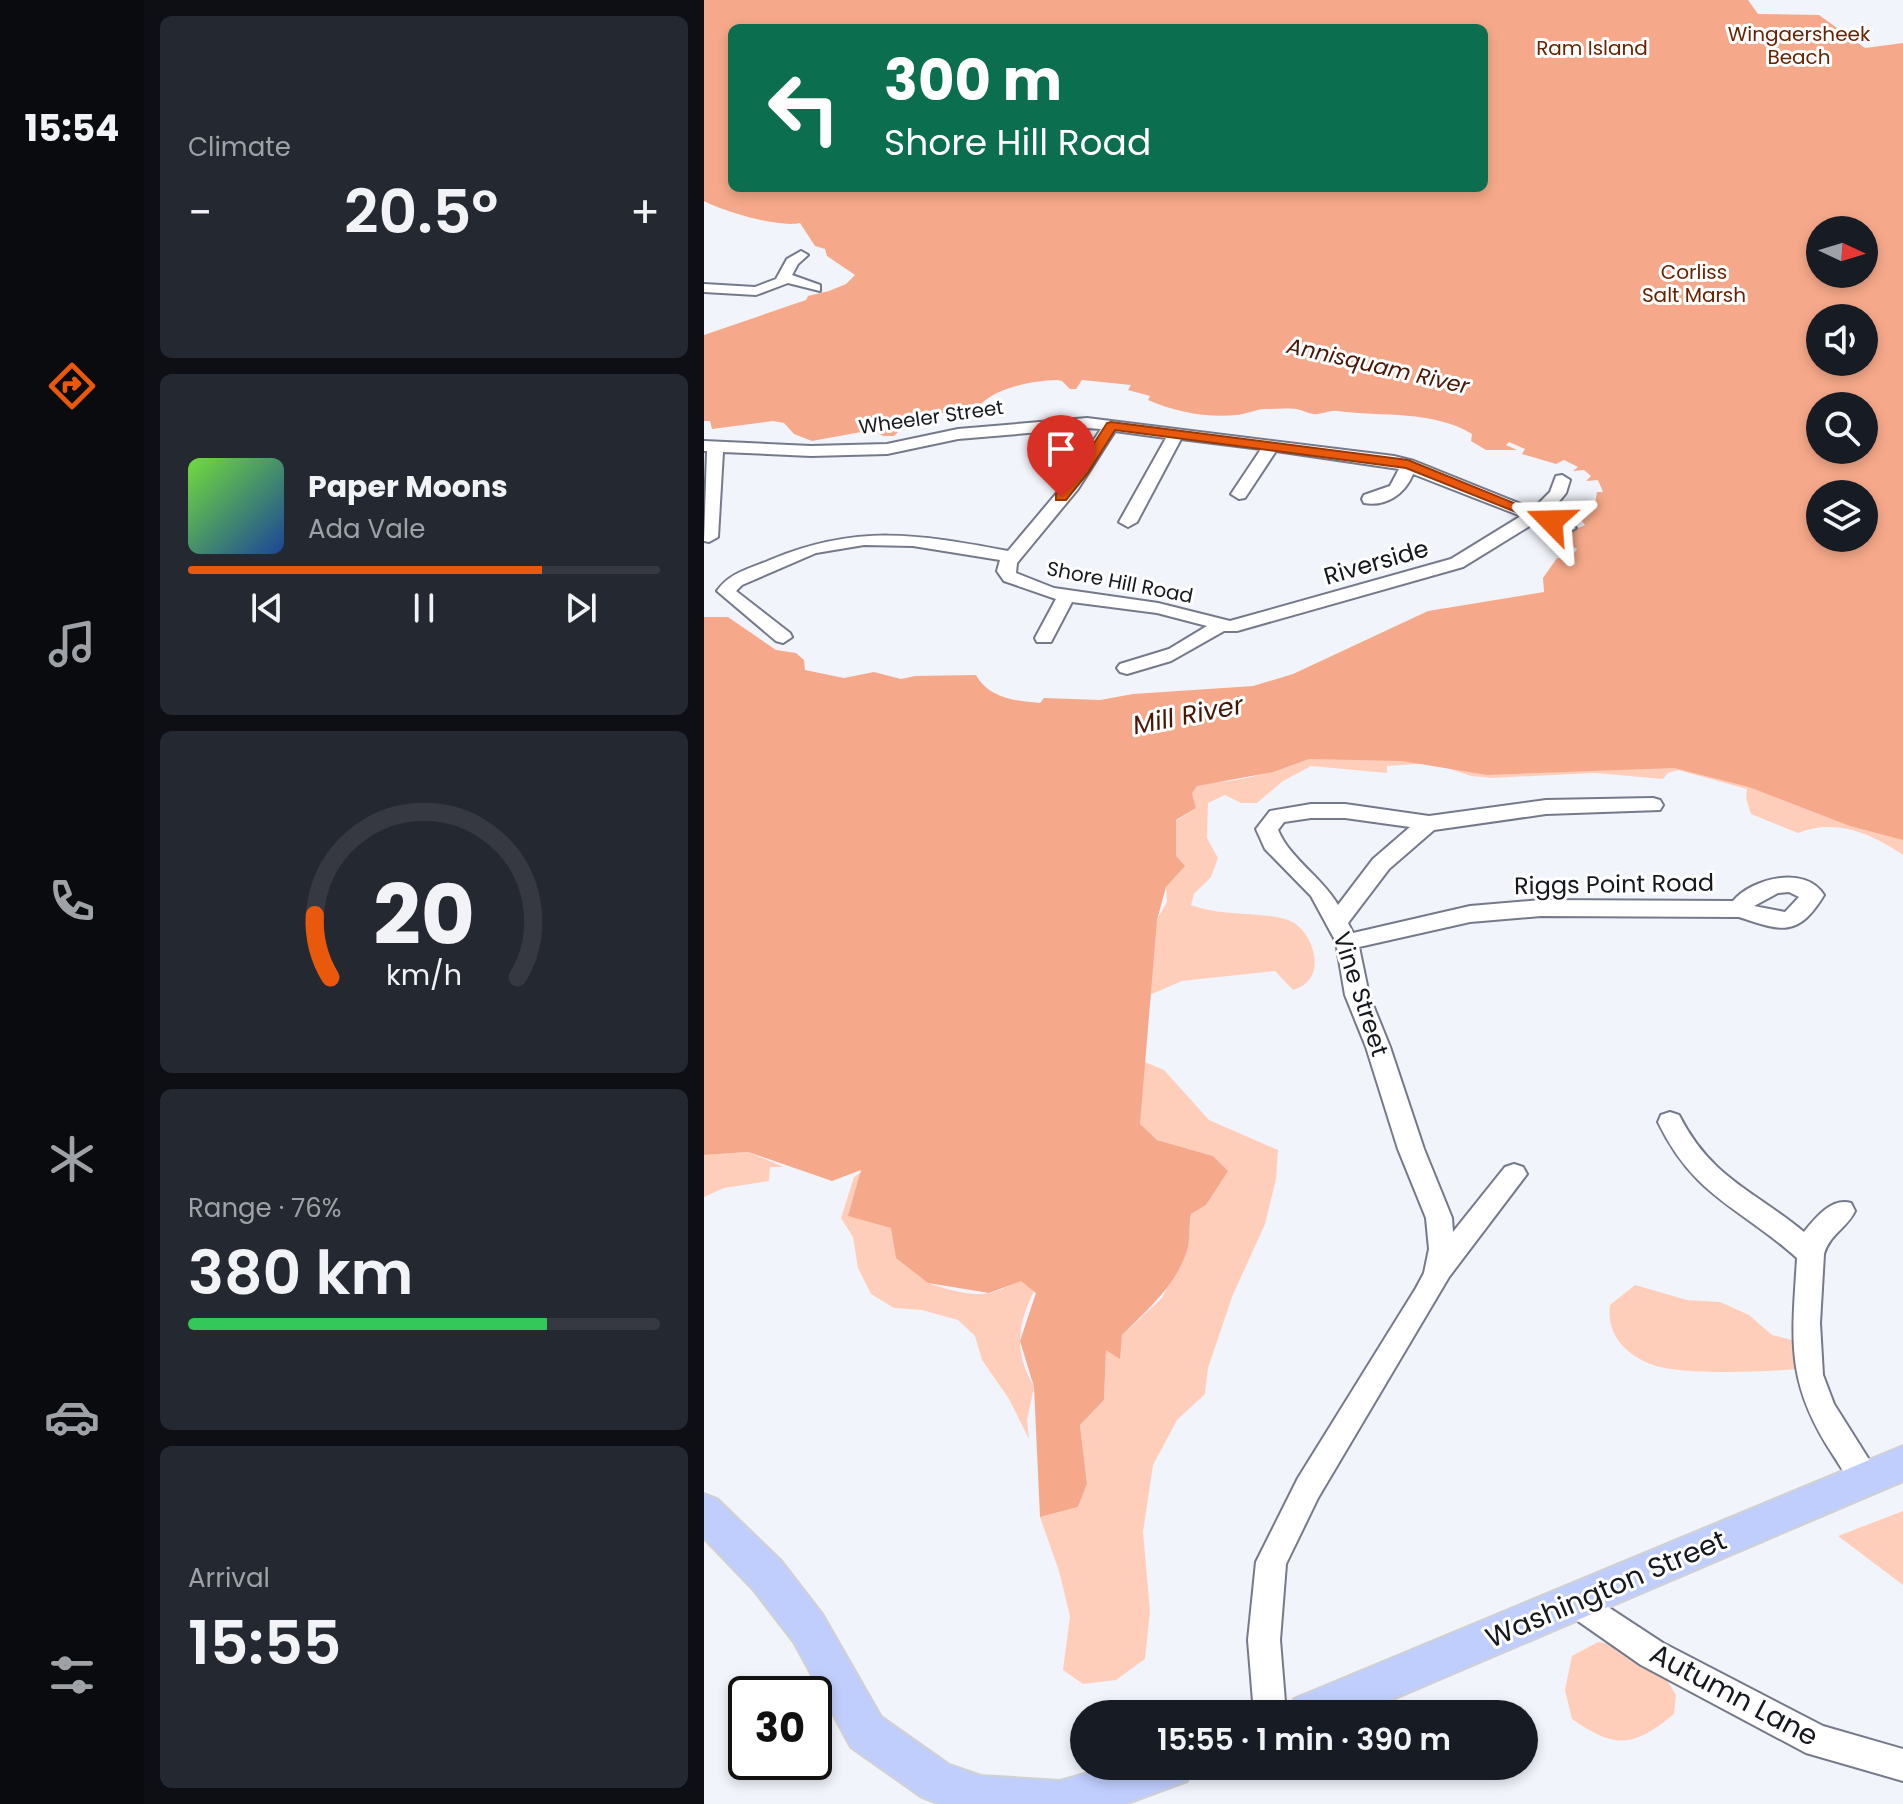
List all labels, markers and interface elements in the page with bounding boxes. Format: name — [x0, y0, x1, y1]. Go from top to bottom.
park label: Wingaersheek Beach — [1728, 20, 1871, 71]
park label: Ram Island — [1536, 34, 1648, 62]
text: 300 m — [884, 41, 1062, 120]
icon: left — [752, 56, 856, 160]
text: 15:54 — [25, 103, 119, 154]
text: Shore Hill Road — [884, 117, 1151, 168]
text: Climate — [188, 129, 291, 165]
text: 20.5° — [344, 170, 498, 254]
text: − — [188, 182, 212, 243]
text: + — [630, 182, 660, 243]
north arrow — [1806, 216, 1878, 288]
map controls — [1806, 216, 1878, 552]
park label: Corliss Salt Marsh — [1642, 258, 1746, 309]
button: sound — [1806, 304, 1878, 376]
water label: Annisquam River — [1283, 330, 1473, 402]
icon: directions — [44, 358, 100, 414]
button: search — [1806, 392, 1878, 464]
street label: Wheeler Street — [857, 393, 1005, 441]
pin — [1027, 415, 1095, 497]
icon: arrive — [1039, 427, 1083, 471]
text: Paper Moons — [308, 465, 508, 508]
position arrow — [1509, 479, 1593, 563]
button: layers — [1806, 480, 1878, 552]
text: Ada Vale — [308, 511, 425, 547]
street label: Riverside — [1320, 531, 1432, 593]
street label: Shore Hill Road — [1044, 554, 1196, 610]
icon: previous — [245, 586, 289, 630]
icon: pause — [402, 586, 446, 630]
icon: next — [559, 586, 603, 630]
icon: music — [44, 616, 100, 672]
water label: Mill River — [1130, 686, 1248, 743]
text: 20 — [373, 857, 475, 973]
street label: Riggs Point Road — [1514, 866, 1714, 902]
icon: phone — [44, 873, 100, 929]
street label: Vine Street — [1325, 928, 1397, 1060]
text: km/h — [386, 955, 462, 995]
icon: climate — [44, 1131, 100, 1187]
text: Range · 76% — [188, 1190, 342, 1226]
text: 380 km — [188, 1231, 413, 1315]
icon: car — [44, 1389, 100, 1445]
street label: Washington Street — [1480, 1521, 1732, 1657]
text: Arrival — [188, 1560, 270, 1596]
text: 15:55 — [188, 1601, 341, 1685]
street label: Autumn Lane — [1643, 1634, 1825, 1756]
icon: filters — [44, 1647, 100, 1703]
speed limit sign: 30 — [728, 1676, 832, 1780]
text: 15:55 · 1 min · 390 m — [1157, 1718, 1451, 1761]

